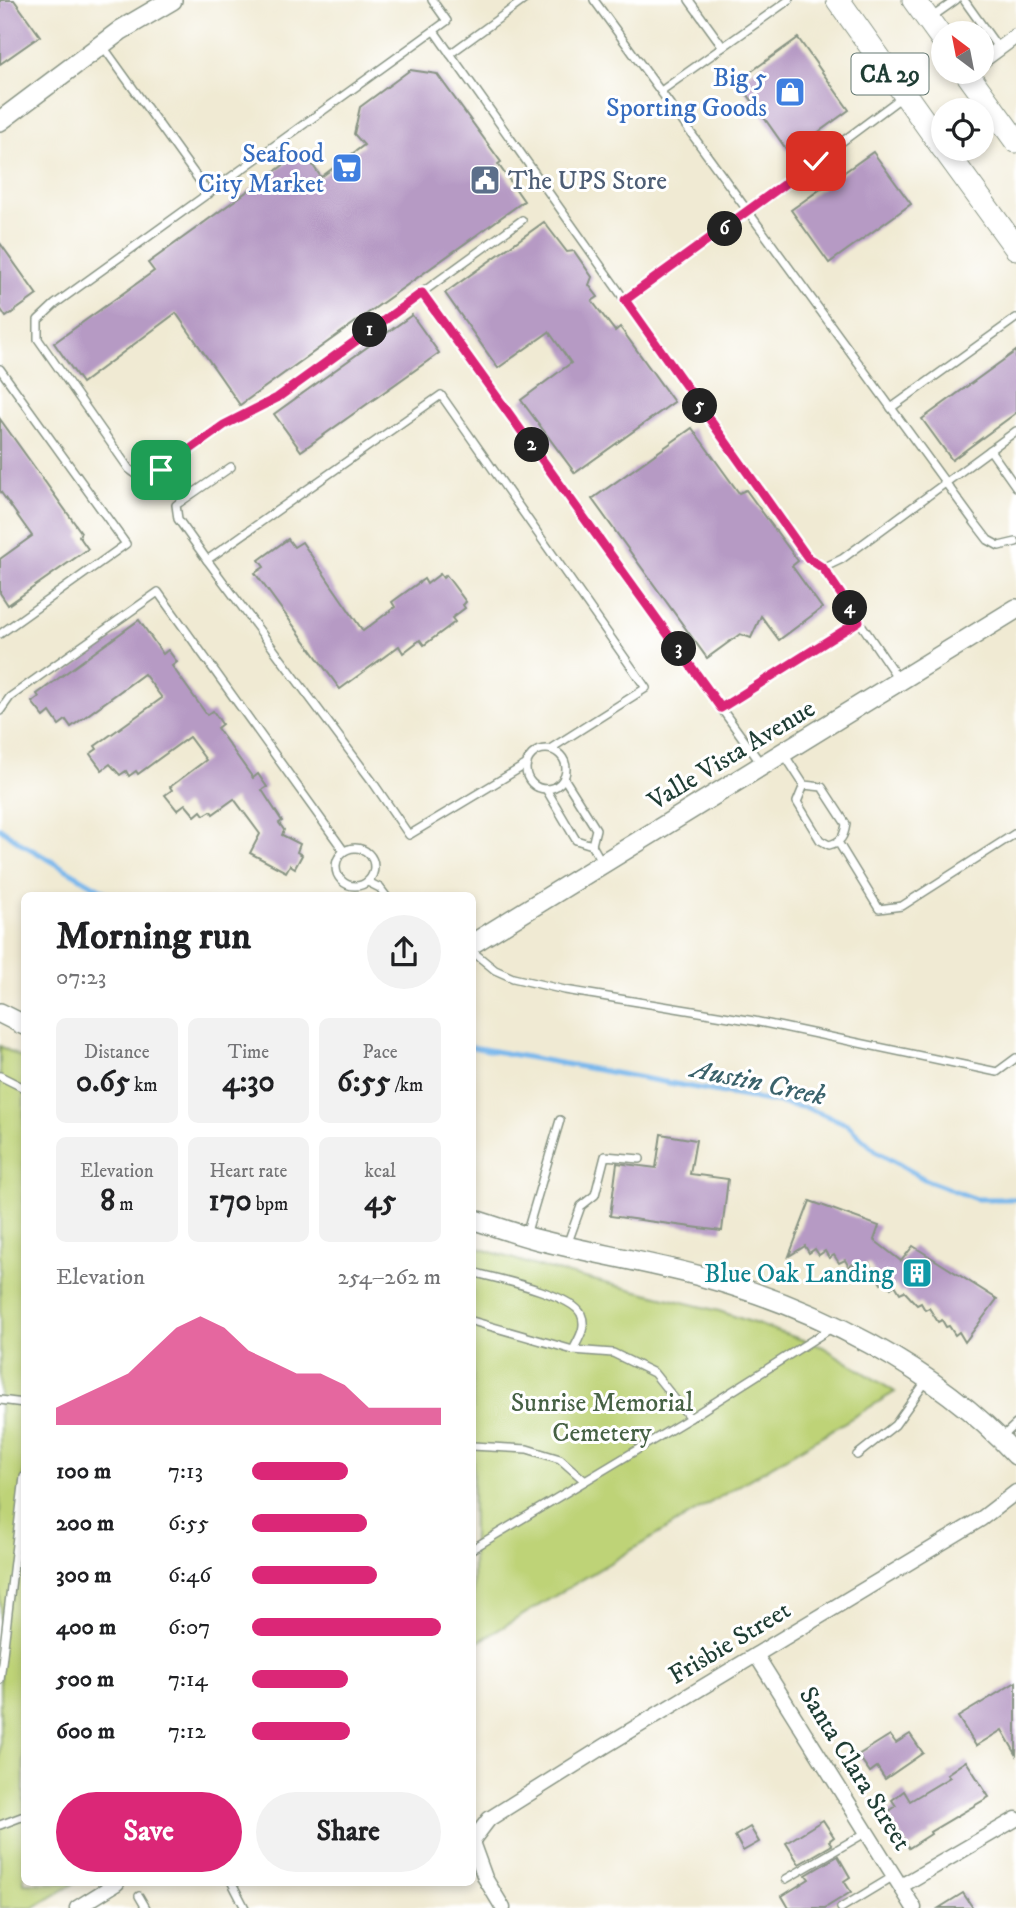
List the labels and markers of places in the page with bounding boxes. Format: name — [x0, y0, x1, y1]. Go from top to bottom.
place label: Big 5 Sporting Goods — [606, 62, 767, 125]
shop icon: Big 5 Sporting Goods — [773, 75, 807, 109]
pin — [786, 131, 846, 191]
place label: Seafood City Market — [198, 138, 324, 201]
supermarket icon: Seafood City Market — [330, 151, 364, 185]
public building icon: The UPS Store — [468, 163, 502, 197]
place label: The UPS Store — [508, 165, 667, 198]
pin: 6 — [708, 212, 742, 246]
pin: 1 — [352, 312, 388, 348]
pin: 5 — [682, 388, 718, 424]
pin: 2 — [514, 428, 550, 462]
pin — [131, 440, 191, 500]
pin: 4 — [832, 590, 868, 626]
pin: 3 — [662, 632, 696, 666]
building icon: Blue Oak Landing — [900, 1256, 934, 1290]
place label: Blue Oak Landing — [704, 1258, 894, 1291]

